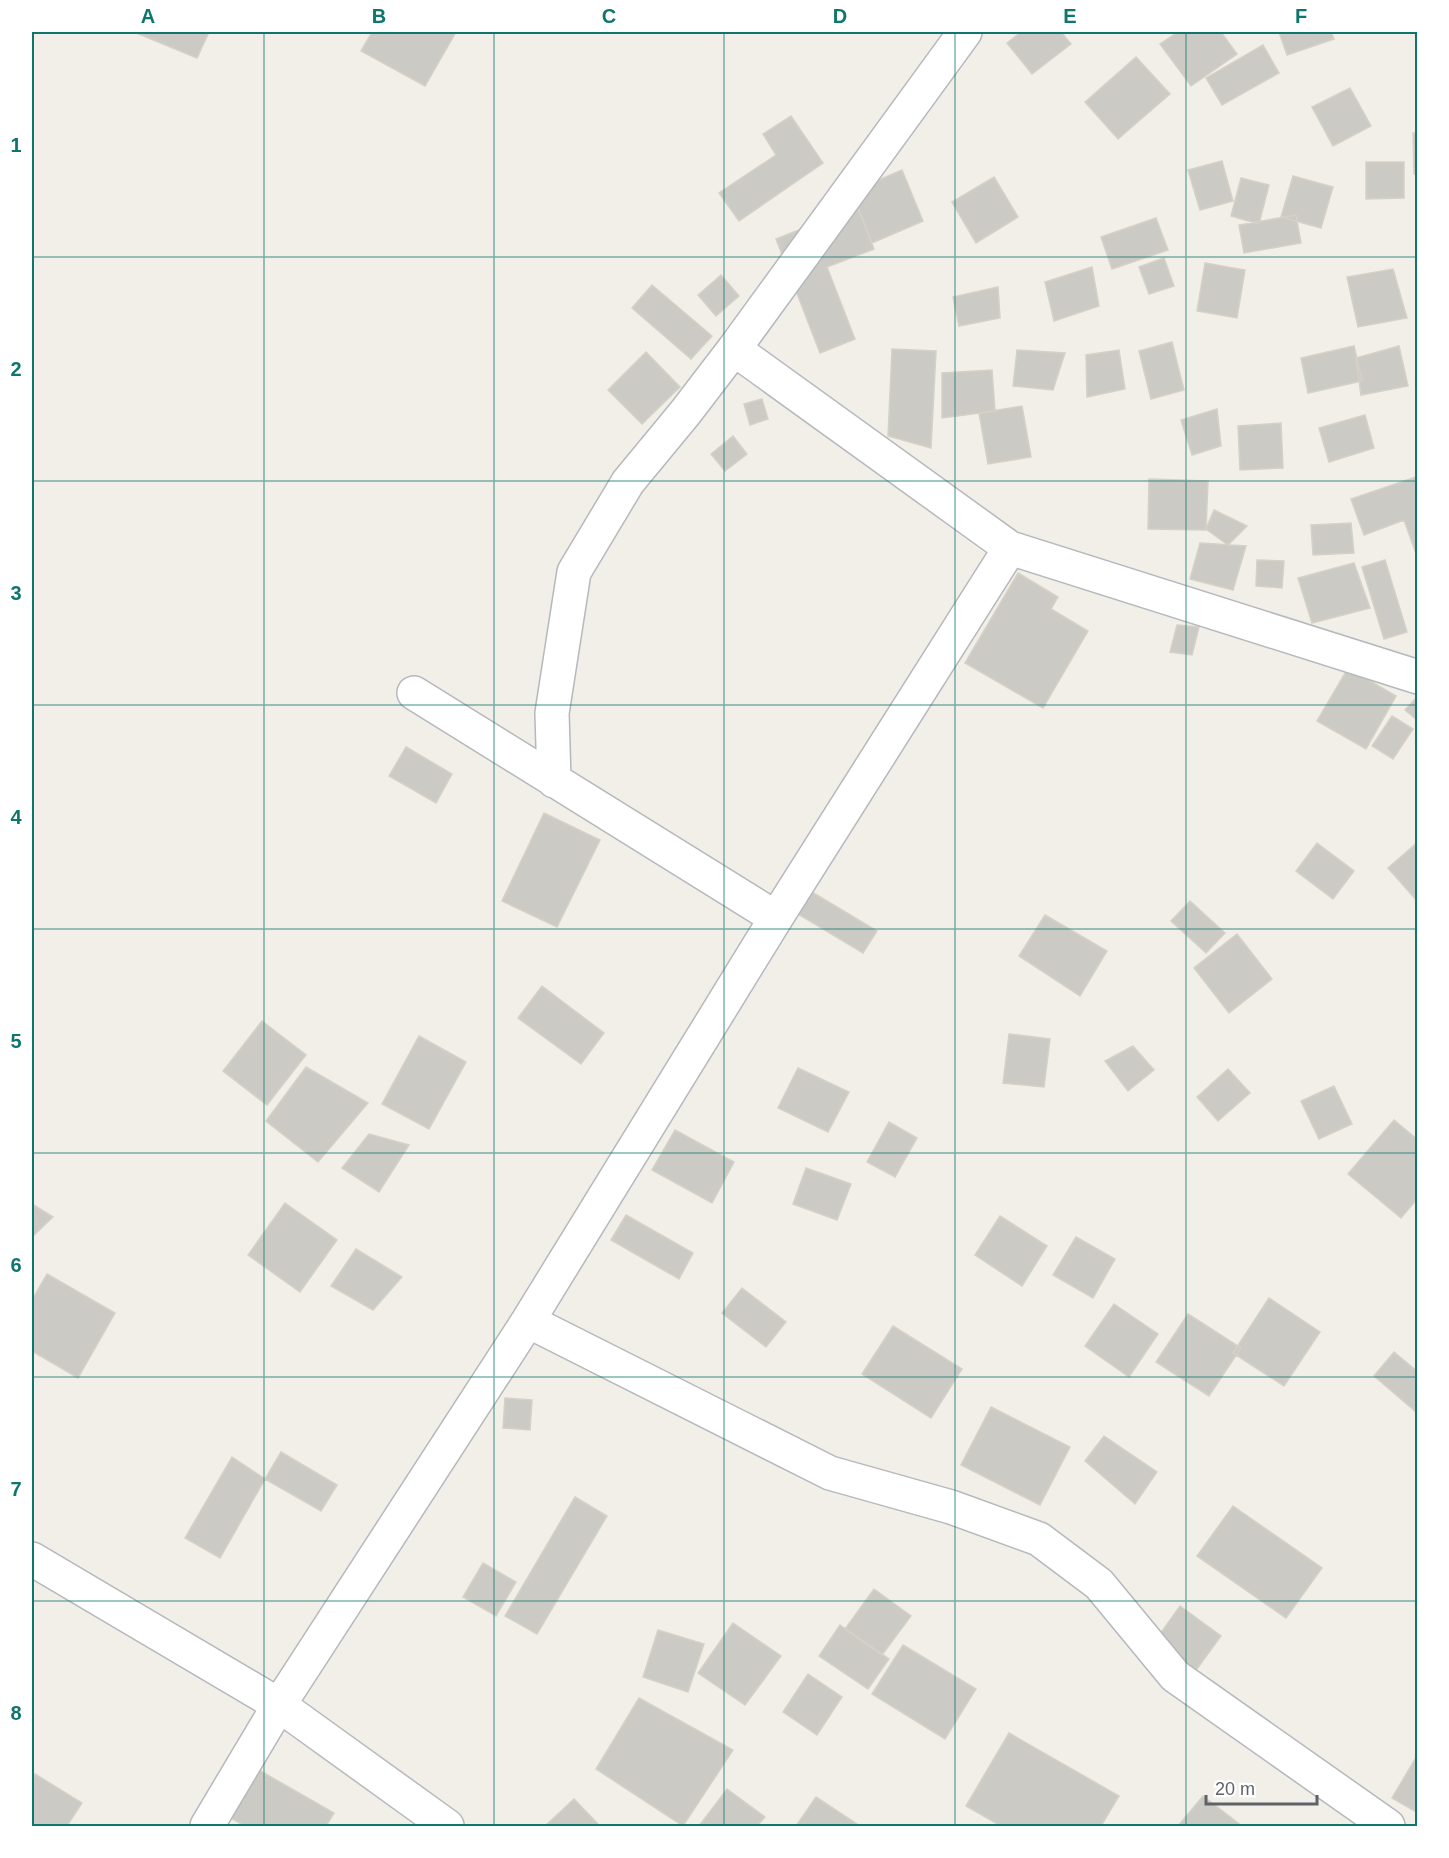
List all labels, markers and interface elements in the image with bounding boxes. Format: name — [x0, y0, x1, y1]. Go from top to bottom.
text: A — [141, 5, 155, 27]
text: B — [372, 5, 386, 27]
text: C — [602, 5, 616, 27]
text: D — [833, 5, 847, 27]
text: E — [1063, 5, 1077, 27]
text: F — [1295, 5, 1307, 27]
text: 1 — [10, 134, 22, 156]
text: 2 — [10, 358, 22, 380]
text: 3 — [10, 582, 22, 604]
text: 4 — [10, 806, 22, 828]
text: 5 — [10, 1030, 22, 1052]
text: 6 — [10, 1254, 22, 1276]
text: 7 — [10, 1478, 22, 1500]
text: 8 — [10, 1702, 22, 1724]
scale bar — [1206, 1768, 1317, 1806]
text: 20 m — [1215, 1779, 1255, 1799]

